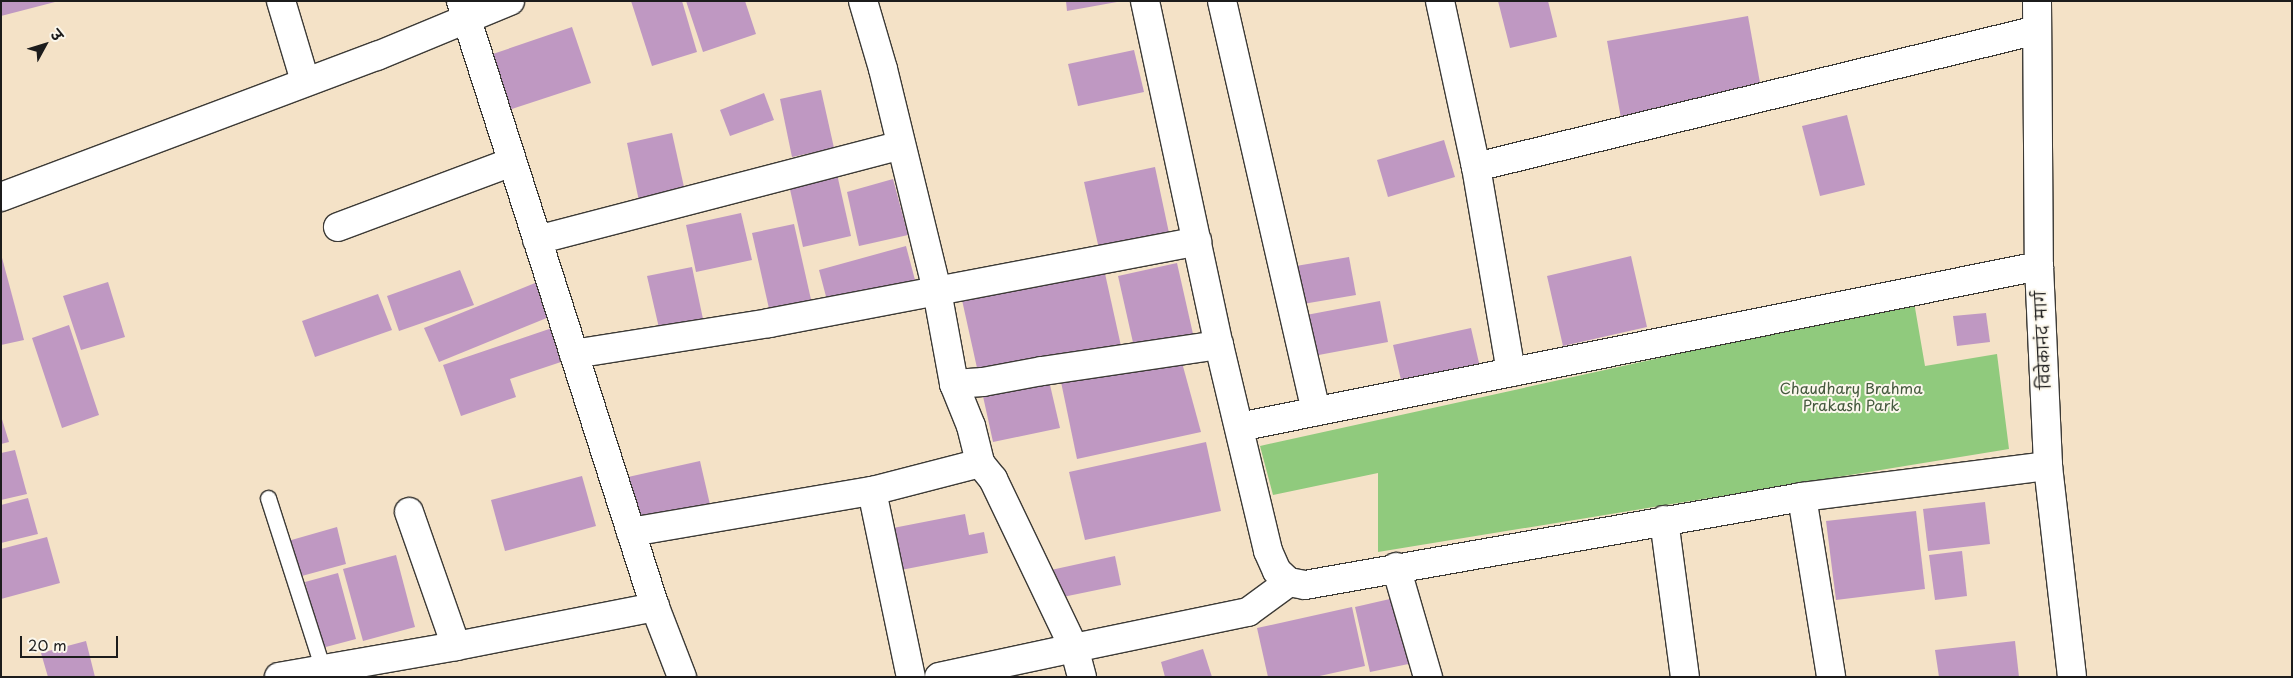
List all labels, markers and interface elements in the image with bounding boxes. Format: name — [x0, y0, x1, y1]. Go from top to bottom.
north arrow — [20, 20, 70, 70]
text: उ — [46, 25, 68, 45]
street label: विवेकानंद मार्ग — [2030, 290, 2054, 390]
park label: Chaudhary Brahma Prakash Park — [1779, 378, 1923, 413]
scale bar — [22, 626, 120, 658]
text: 20 m — [28, 633, 67, 656]

